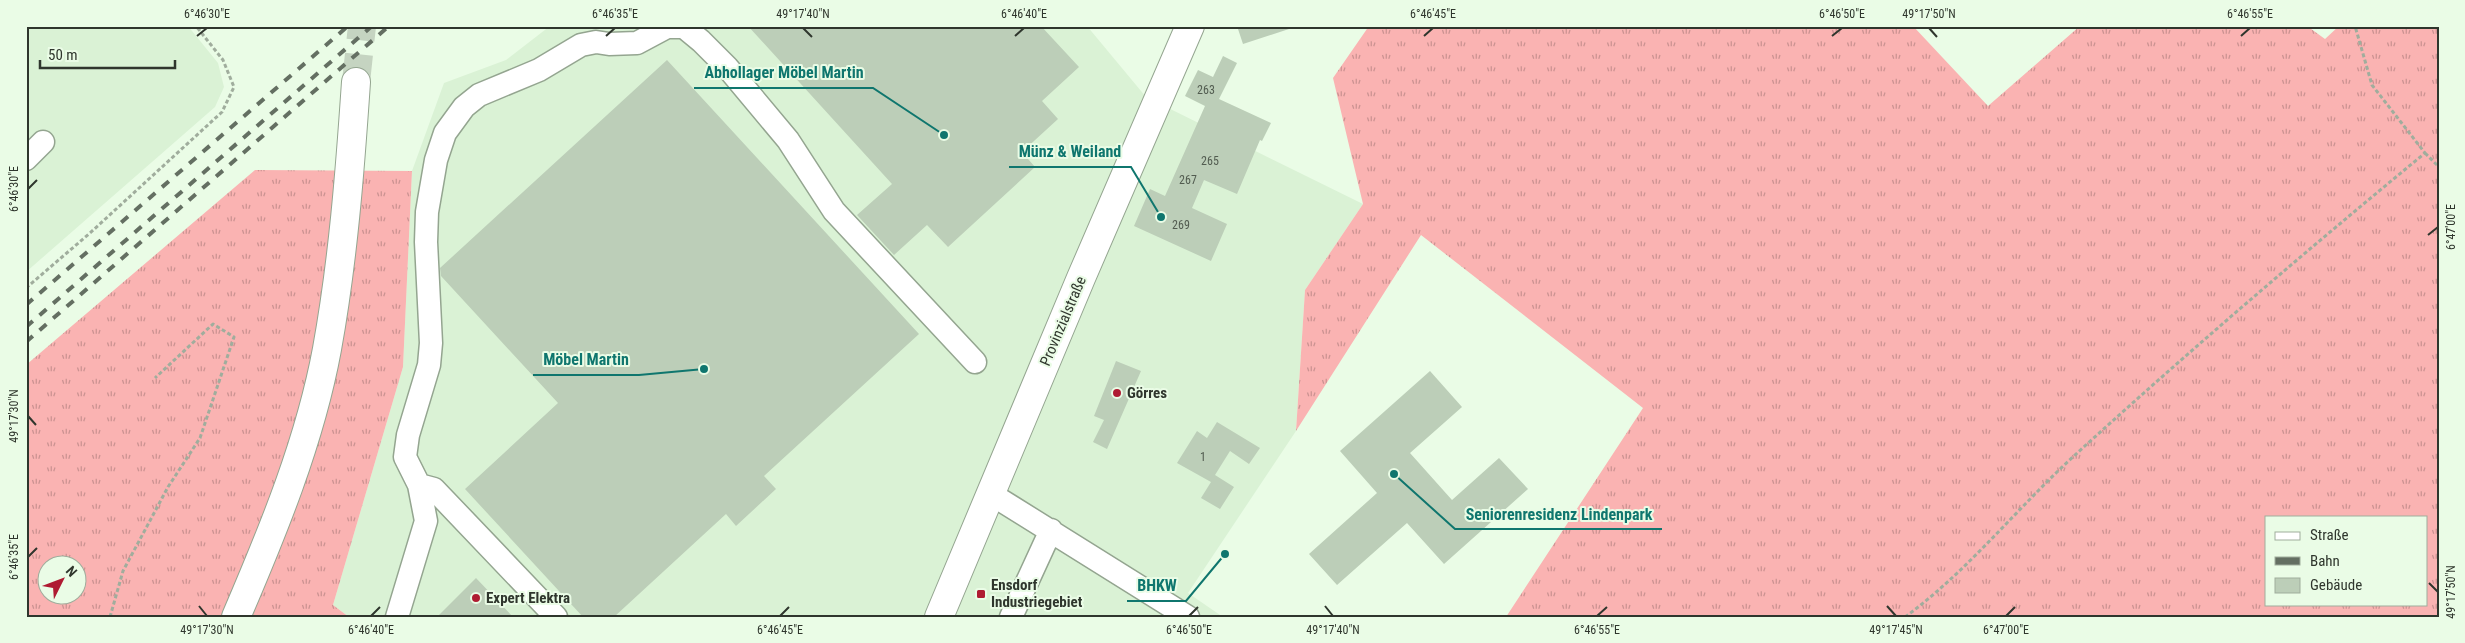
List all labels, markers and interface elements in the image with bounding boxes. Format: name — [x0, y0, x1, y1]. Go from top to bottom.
text: 6°46'30"E — [184, 7, 230, 21]
text: 6°46'35"E — [592, 7, 638, 21]
text: 49°17'40"N — [776, 7, 830, 21]
text: 6°46'40"E — [1001, 7, 1047, 21]
text: 6°46'45"E — [1410, 7, 1456, 21]
text: 6°46'50"E — [1819, 7, 1865, 21]
text: 49°17'50"N — [1902, 7, 1956, 21]
text: 6°46'55"E — [2227, 7, 2273, 21]
scale bar — [40, 38, 175, 70]
text: 50 m — [48, 46, 78, 64]
callout: Abhollager Möbel Martin — [694, 57, 873, 88]
text: Abhollager Möbel Martin — [704, 63, 864, 82]
house number: 263 — [1197, 83, 1215, 97]
callout: Münz & Weiland — [1009, 136, 1131, 167]
text: Münz & Weiland — [1019, 142, 1121, 161]
house number: 265 — [1201, 154, 1219, 168]
text: 6°46'30"E — [7, 166, 21, 212]
house number: 267 — [1179, 173, 1197, 187]
text: 6°47'00"E — [2444, 204, 2458, 250]
house number: 269 — [1172, 218, 1190, 232]
street label: Provinzialstraße — [1036, 274, 1090, 368]
callout: Möbel Martin — [533, 344, 639, 375]
text: Möbel Martin — [543, 350, 629, 369]
place label: Görres — [1127, 384, 1167, 402]
marker: Görres — [1111, 387, 1123, 399]
text: 49°17'30"N — [7, 389, 21, 443]
house number: 1 — [1200, 450, 1206, 464]
callout: Seniorenresidenz Lindenpark — [1455, 498, 1662, 529]
text: Seniorenresidenz Lindenpark — [1466, 505, 1653, 524]
legend — [2265, 516, 2428, 606]
text: Straße — [2310, 526, 2349, 544]
text: 6°46'35"E — [7, 534, 21, 580]
text: Bahn — [2310, 552, 2340, 570]
north arrow — [38, 556, 88, 606]
text: N — [63, 563, 80, 580]
text: 49°17'50"N — [2444, 565, 2458, 619]
callout: BHKW — [1127, 570, 1186, 601]
place label: Ensdorf Industriegebiet — [991, 576, 1083, 611]
text: BHKW — [1137, 576, 1177, 595]
text: Gebäude — [2310, 576, 2362, 594]
marker: Ensdorf Industriegebiet — [975, 588, 987, 600]
place label: Expert Elektra — [486, 589, 570, 607]
marker: Expert Elektra — [470, 592, 482, 604]
text: 49°17'30"N — [180, 623, 234, 637]
text: 6°46'40"E — [348, 623, 394, 637]
text: 6°46'45"E — [757, 623, 803, 637]
text: 6°46'50"E — [1166, 623, 1212, 637]
text: 49°17'40"N — [1306, 623, 1360, 637]
text: 6°46'55"E — [1574, 623, 1620, 637]
text: 49°17'45"N — [1869, 623, 1923, 637]
text: 6°47'00"E — [1983, 623, 2029, 637]

